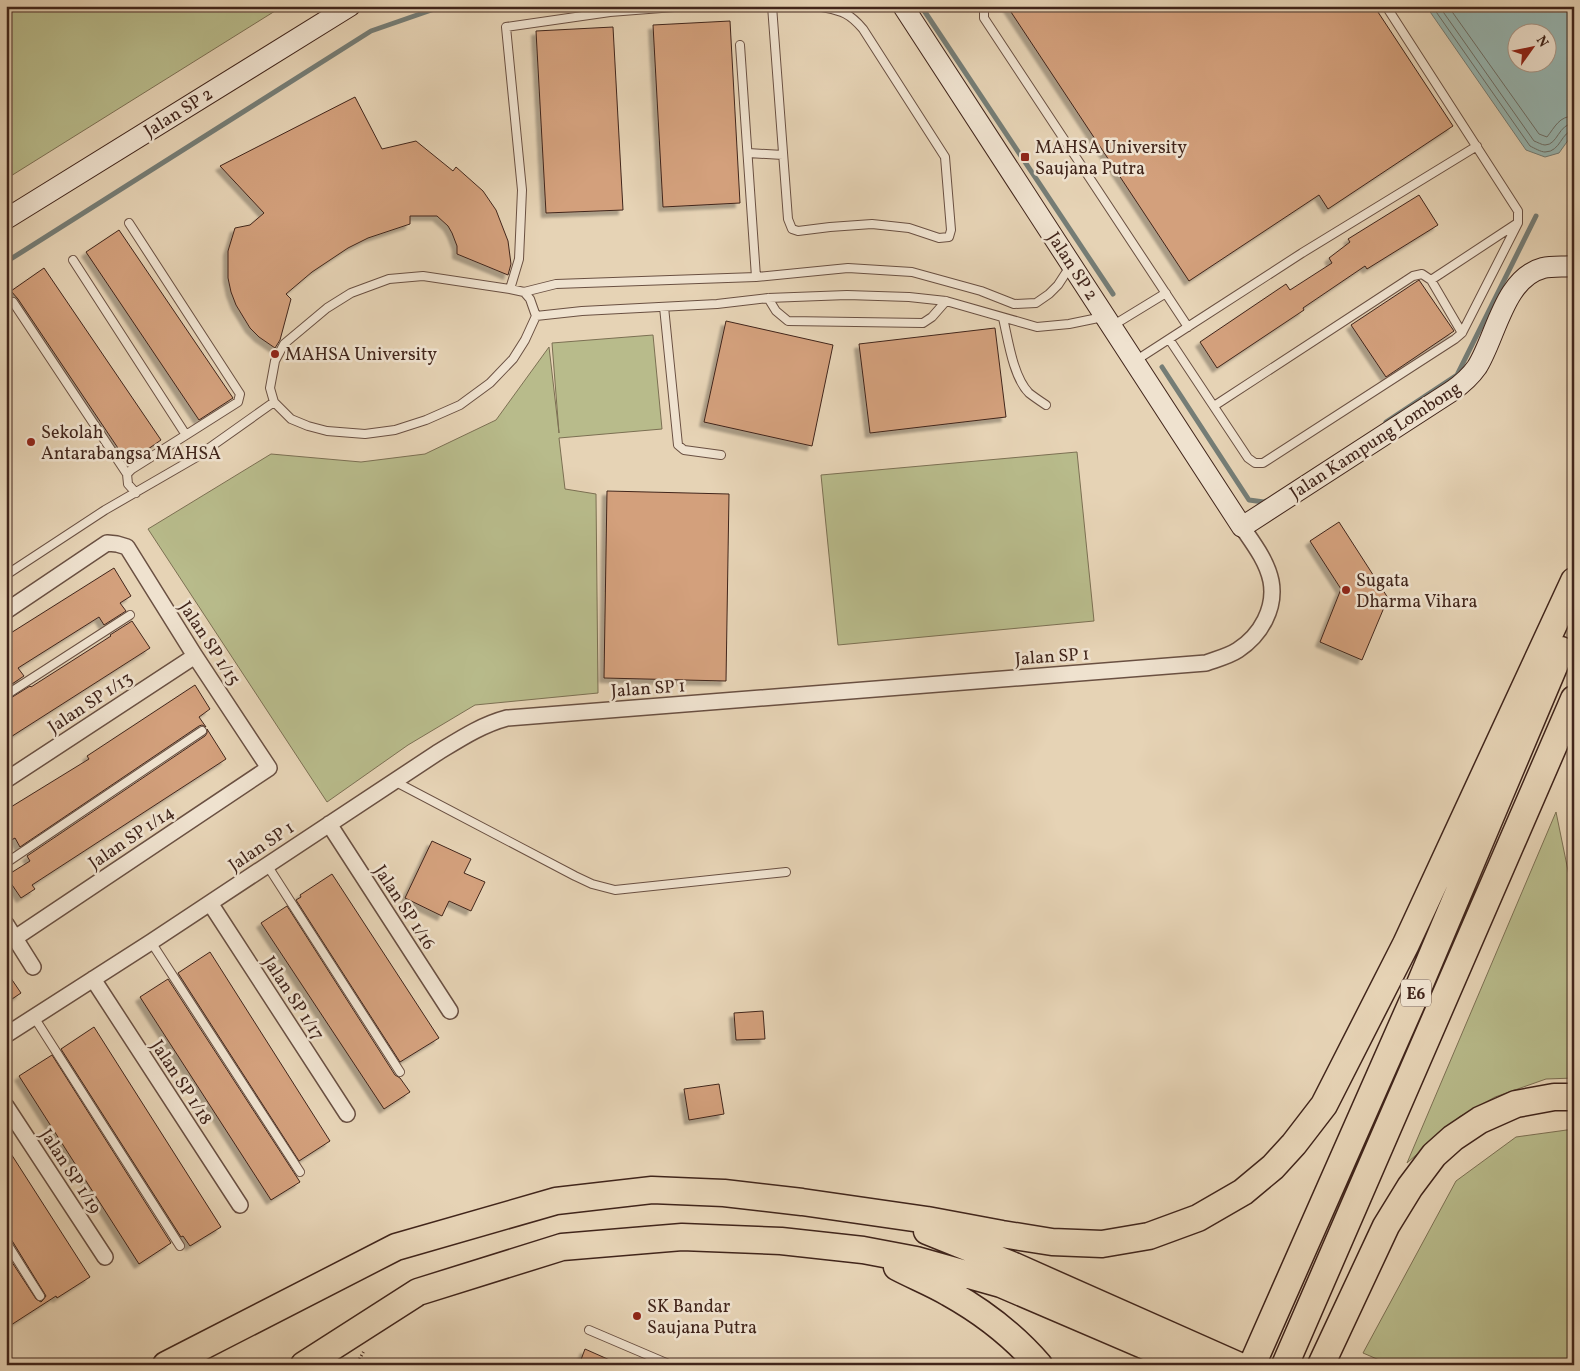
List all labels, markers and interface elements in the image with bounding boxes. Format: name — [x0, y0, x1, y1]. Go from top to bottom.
north arrow — [1508, 22, 1558, 72]
text: N — [1531, 32, 1552, 51]
street label: Jalan SP 2 — [139, 82, 218, 144]
place label: MAHSA University Saujana Putra — [1035, 136, 1187, 182]
marker: MAHSA University Saujana Putra — [1019, 151, 1031, 163]
street label: Jalan SP 2 — [1040, 228, 1103, 306]
place label: MAHSA University — [285, 343, 437, 368]
marker: MAHSA University — [269, 348, 281, 360]
street label: Jalan Kampung Lombong — [1285, 376, 1466, 506]
place label: Sekolah Antarabangsa MAHSA — [41, 421, 221, 467]
marker: Sekolah Antarabangsa MAHSA — [25, 436, 37, 448]
place label: Sugata Dharma Vihara — [1356, 569, 1477, 615]
marker: Sugata Dharma Vihara — [1340, 584, 1352, 596]
street label: Jalan SP 1/15 — [172, 597, 245, 691]
street label: Jalan SP 1 — [1014, 642, 1090, 673]
street label: Jalan SP 1/13 — [43, 666, 138, 740]
street label: Jalan SP 1 — [610, 674, 686, 705]
street label: Jalan SP 1/14 — [84, 800, 180, 876]
street label: Jalan SP 1 — [224, 816, 300, 878]
street label: Jalan SP 1/16 — [367, 860, 441, 955]
street label: Jalan SP 1/17 — [256, 952, 329, 1046]
road number: E6 — [1401, 980, 1431, 1006]
street label: Jalan SP 1/18 — [144, 1035, 218, 1130]
street label: Jalan SP 1/19 — [33, 1124, 107, 1219]
place label: SK Bandar Saujana Putra — [647, 1295, 757, 1341]
marker: SK Bandar Saujana Putra — [631, 1310, 643, 1322]

